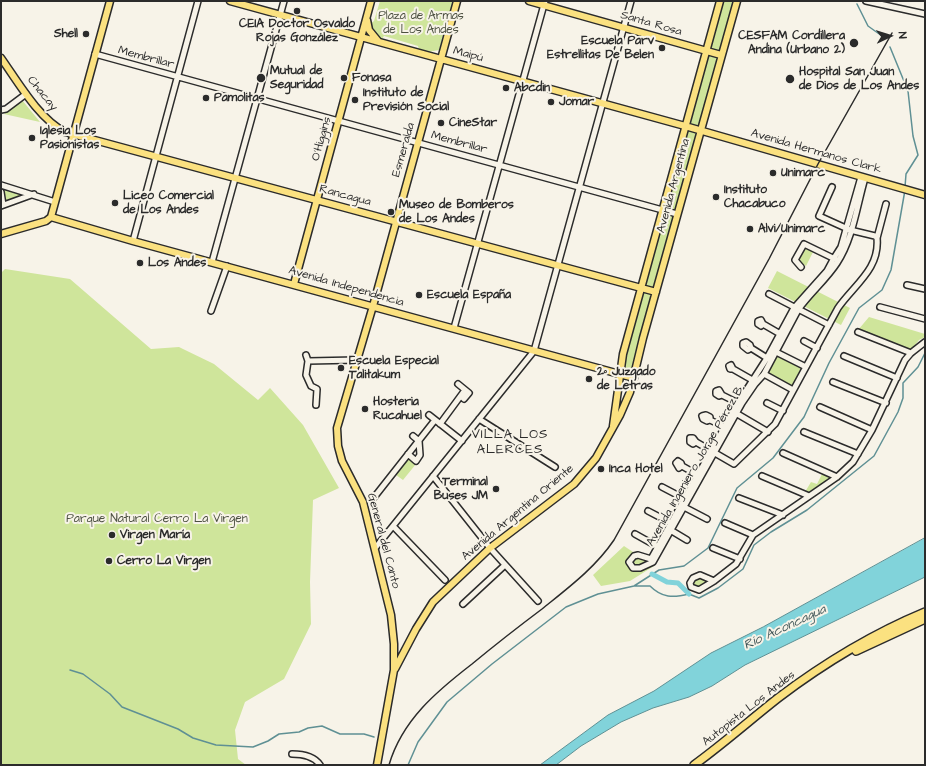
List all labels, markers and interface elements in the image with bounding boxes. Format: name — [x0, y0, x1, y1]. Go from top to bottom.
marker: CEIA Doctor Osvaldo Rojas González — [292, 6, 302, 16]
street label: Santa Rosa — [619, 8, 683, 40]
park label: Plaza de Armas de Los Andes — [378, 9, 464, 37]
north arrow — [870, 16, 910, 56]
place label: CEIA Doctor Osvaldo Rojas González — [239, 17, 355, 45]
place label: Shell — [54, 27, 78, 41]
marker: Shell — [81, 29, 91, 39]
place label: CESFAM Cordillera Andina (Urbano 2) — [738, 29, 845, 57]
text: N — [895, 31, 910, 39]
place label: Escuela Parv Estrellitas De Belen — [547, 34, 654, 62]
marker: CESFAM Cordillera Andina (Urbano 2) — [848, 37, 860, 49]
marker: Escuela Parv Estrellitas De Belen — [657, 43, 667, 53]
street label: Membrillar — [116, 44, 176, 72]
street label: Maipú — [451, 44, 485, 66]
place label: Mutual de Seguridad — [270, 64, 323, 92]
place label: Hospital San Juan de Dios de Los Andes — [799, 65, 919, 93]
place label: Fonasa — [352, 71, 391, 85]
marker: Mutual de Seguridad — [255, 72, 267, 84]
marker: Fonasa — [339, 73, 349, 83]
marker: Hospital San Juan de Dios de Los Andes — [784, 73, 796, 85]
street label: Chacay — [24, 74, 60, 114]
place label: Abcdin — [514, 81, 550, 95]
marker: Abcdin — [501, 83, 511, 93]
place label: Instituto de Previsión Social — [363, 86, 449, 114]
place label: Pamolitas — [214, 91, 265, 105]
marker: Pamolitas — [201, 93, 211, 103]
marker: Instituto de Previsión Social — [350, 95, 360, 105]
place label: Jomar — [559, 95, 594, 109]
marker: Jomar — [546, 97, 556, 107]
street label: O'Higgins — [309, 115, 335, 163]
place label: CineStar — [449, 116, 497, 130]
marker: CineStar — [436, 118, 446, 128]
street label: Esmeralda — [389, 121, 419, 179]
place label: Iglesia Los Pasionistas — [40, 124, 99, 152]
street label: Avenida Hermanos Clark — [749, 126, 883, 178]
street label: Membrillar — [429, 129, 489, 157]
marker: Iglesia Los Pasionistas — [27, 133, 37, 143]
street label: Avenida Argentina — [654, 137, 694, 235]
place label: Unimarc — [781, 166, 825, 180]
marker: Unimarc — [768, 168, 778, 178]
street label: Rancagua — [318, 182, 372, 210]
place label: Instituto Chacabuco — [724, 183, 785, 211]
place label: Liceo Comercial de Los Andes — [123, 189, 214, 217]
marker: Instituto Chacabuco — [711, 192, 721, 202]
marker: Liceo Comercial de Los Andes — [110, 198, 120, 208]
place label: Museo de Bomberos de Los Andes — [399, 198, 514, 226]
marker: Museo de Bomberos de Los Andes — [386, 207, 396, 217]
place label: Alvi/Unimarc — [758, 222, 825, 236]
marker: Alvi/Unimarc — [745, 224, 755, 234]
place label: Los Andes — [148, 256, 206, 270]
marker: Los Andes — [135, 258, 145, 268]
street label: Avenida Independencia — [287, 264, 405, 310]
place label: Escuela España — [427, 288, 511, 302]
marker: Escuela España — [414, 290, 424, 300]
place label: Escuela Especial Talitakum — [349, 354, 439, 382]
marker: Escuela Especial Talitakum — [336, 363, 346, 373]
place label: 2º Juzgado de Letras — [597, 365, 656, 393]
marker: 2º Juzgado de Letras — [584, 374, 594, 384]
street label: Avenida Ingeniero Jorge Pérez B. — [644, 383, 748, 549]
place label: Hosteria Rucahuel — [373, 395, 422, 423]
marker: Hosteria Rucahuel — [360, 404, 370, 414]
district label: VILLA LOS ALERCES — [472, 427, 548, 458]
street label: Avenida Argentina Oriente — [459, 462, 577, 564]
place label: Inca Hotel — [609, 462, 663, 476]
marker: Inca Hotel — [596, 464, 606, 474]
place label: Terminal Buses JM — [434, 475, 488, 503]
marker: Terminal Buses JM — [491, 484, 501, 494]
street label: General del Canto — [363, 492, 403, 590]
park label: Parque Natural Cerro La Virgen — [66, 512, 248, 526]
place label: Virgen María — [120, 528, 190, 542]
marker: Virgen María — [107, 530, 117, 540]
place label: Cerro La Virgen — [117, 554, 211, 568]
marker: Cerro La Virgen — [104, 556, 114, 566]
water label: Río Aconcagua — [741, 602, 829, 654]
street label: Autopista Los Andes — [700, 668, 798, 750]

